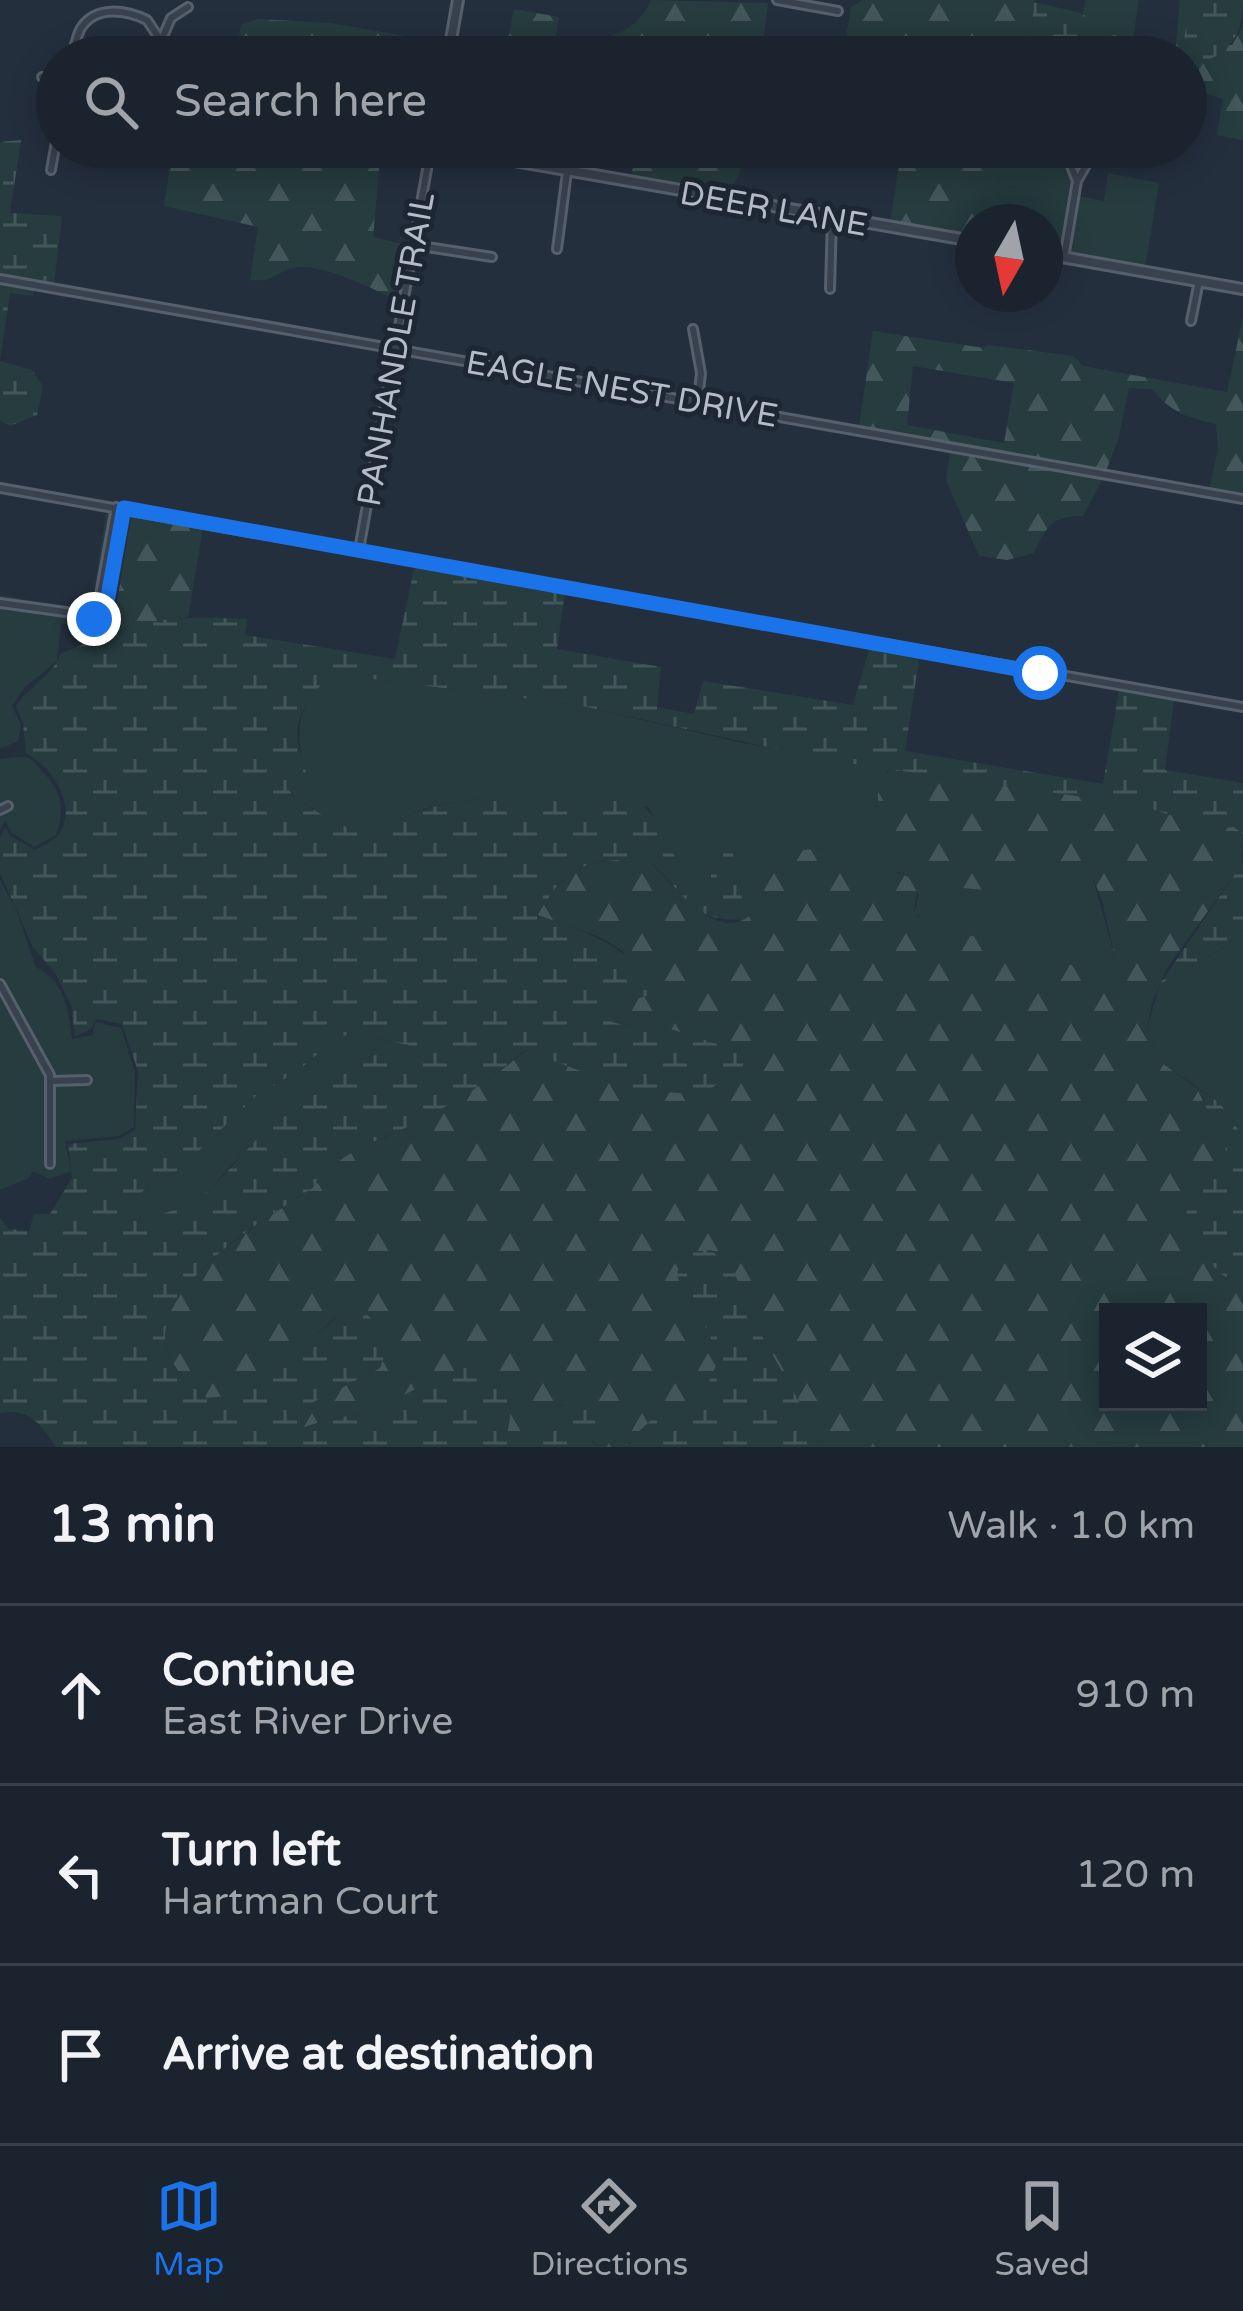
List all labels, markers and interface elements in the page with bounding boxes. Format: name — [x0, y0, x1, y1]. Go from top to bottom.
search box — [36, 36, 1207, 168]
icon: search — [78, 69, 144, 135]
text: Search here — [174, 75, 427, 129]
street label: DEER LANE — [677, 174, 870, 245]
street label: PANHANDLE TRAIL — [350, 189, 443, 509]
north arrow — [955, 204, 1063, 312]
street label: EAGLE NEST DRIVE — [463, 343, 781, 436]
route end — [67, 592, 121, 646]
route start — [1013, 646, 1067, 700]
map controls — [1099, 1303, 1207, 1411]
button: layers — [1099, 1303, 1207, 1411]
text: 13 min — [48, 1494, 216, 1556]
text: Walk · 1.0 km — [948, 1502, 1195, 1549]
text: Continue — [162, 1644, 355, 1698]
icon: ahead — [48, 1662, 114, 1728]
text: 910 m — [1076, 1671, 1195, 1718]
text: East River Drive — [162, 1698, 453, 1745]
text: Turn left — [162, 1824, 341, 1878]
icon: left — [48, 1842, 114, 1908]
text: 120 m — [1076, 1851, 1195, 1898]
text: Hartman Court — [162, 1878, 439, 1925]
icon: arrive — [48, 2022, 114, 2088]
text: Arrive at destination — [162, 2028, 594, 2082]
tab: Map — [153, 2173, 224, 2284]
tab: Directions — [530, 2173, 688, 2284]
tab: Saved — [995, 2173, 1090, 2284]

